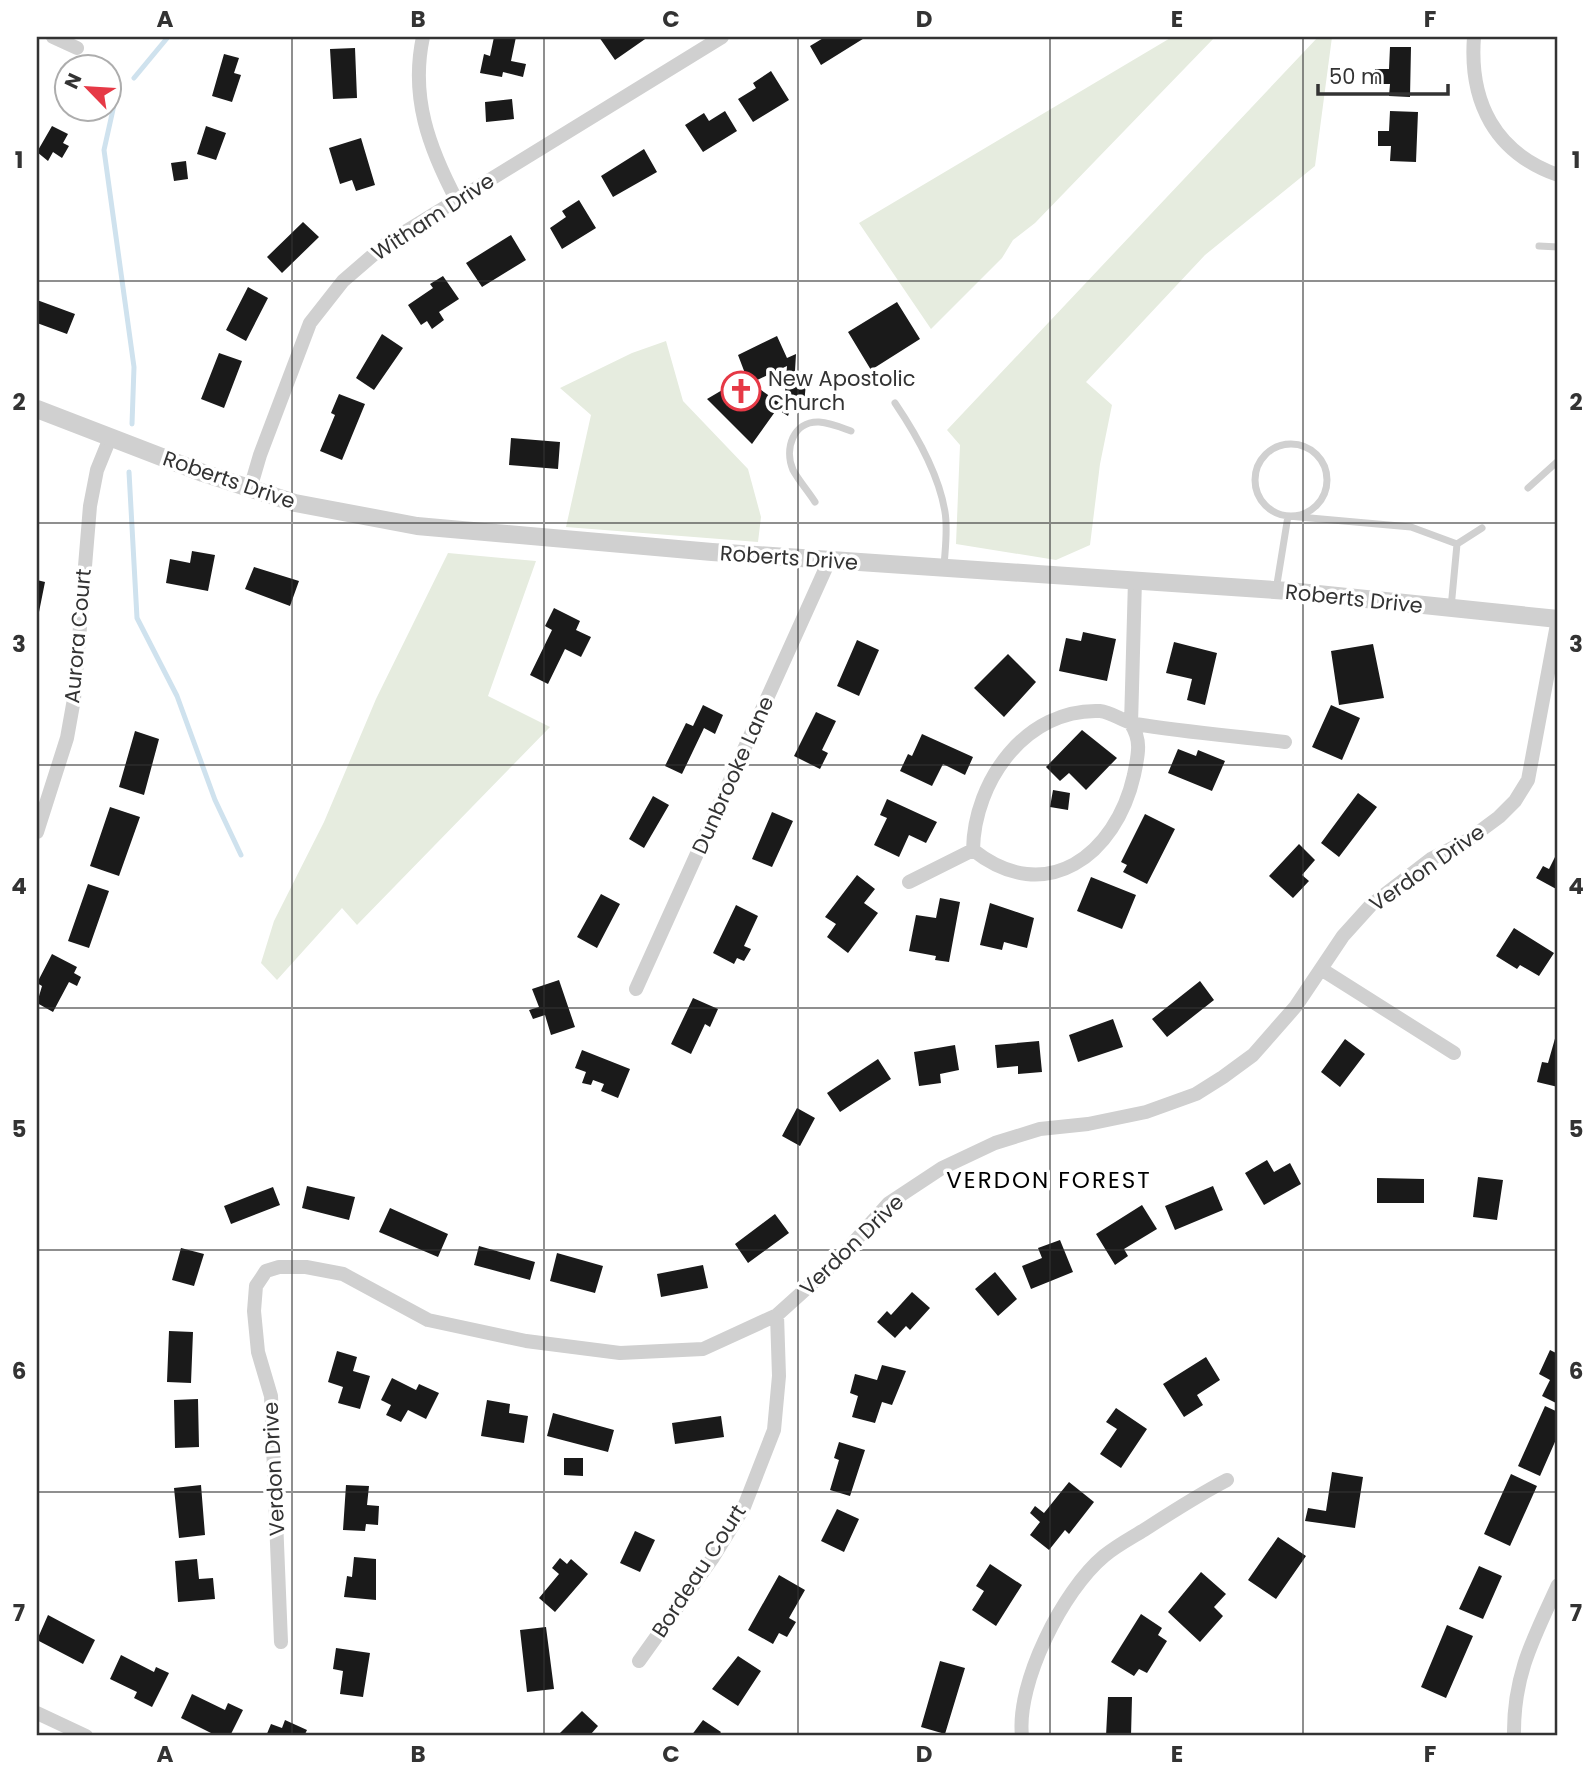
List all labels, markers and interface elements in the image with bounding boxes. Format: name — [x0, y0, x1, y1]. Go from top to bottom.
text: A — [157, 3, 174, 35]
text: B — [410, 3, 426, 35]
text: C — [662, 3, 680, 35]
text: D — [916, 3, 932, 35]
text: E — [1171, 3, 1183, 35]
text: F — [1424, 3, 1436, 35]
north arrow — [52, 52, 122, 122]
scale bar — [1318, 52, 1448, 96]
text: 50 m — [1329, 62, 1383, 91]
text: N — [58, 69, 88, 93]
text: 1 — [15, 144, 23, 176]
text: 1 — [1572, 144, 1580, 176]
street label: Witham Drive — [366, 166, 500, 267]
place label: New Apostolic Church — [768, 364, 916, 417]
church icon: New Apostolic Church — [720, 370, 762, 412]
text: 2 — [12, 386, 26, 418]
text: 2 — [1569, 386, 1583, 418]
street label: Roberts Drive — [159, 443, 299, 516]
street label: Roberts Drive — [719, 538, 859, 577]
street label: Aurora Court — [57, 567, 98, 705]
street label: Roberts Drive — [1284, 577, 1424, 620]
text: 3 — [12, 628, 26, 660]
text: 3 — [1569, 628, 1583, 660]
street label: Dunbrooke Lane — [685, 691, 780, 858]
street label: Verdon Drive — [1363, 817, 1490, 918]
text: 4 — [11, 870, 27, 902]
text: 4 — [1568, 870, 1584, 902]
text: 5 — [12, 1113, 26, 1145]
text: 5 — [1569, 1113, 1583, 1145]
district label: VERDON FOREST — [946, 1164, 1152, 1196]
street label: Verdon Drive — [793, 1188, 910, 1302]
text: 6 — [12, 1355, 26, 1387]
text: 6 — [1569, 1355, 1583, 1387]
street label: Verdon Drive — [256, 1401, 291, 1537]
street label: Bordeau Court — [645, 1499, 752, 1643]
text: 7 — [13, 1597, 25, 1629]
text: 7 — [1570, 1597, 1582, 1629]
text: A — [157, 1738, 174, 1770]
text: B — [410, 1738, 426, 1770]
text: C — [662, 1738, 680, 1770]
text: D — [916, 1738, 932, 1770]
text: E — [1171, 1738, 1183, 1770]
text: F — [1424, 1738, 1436, 1770]

